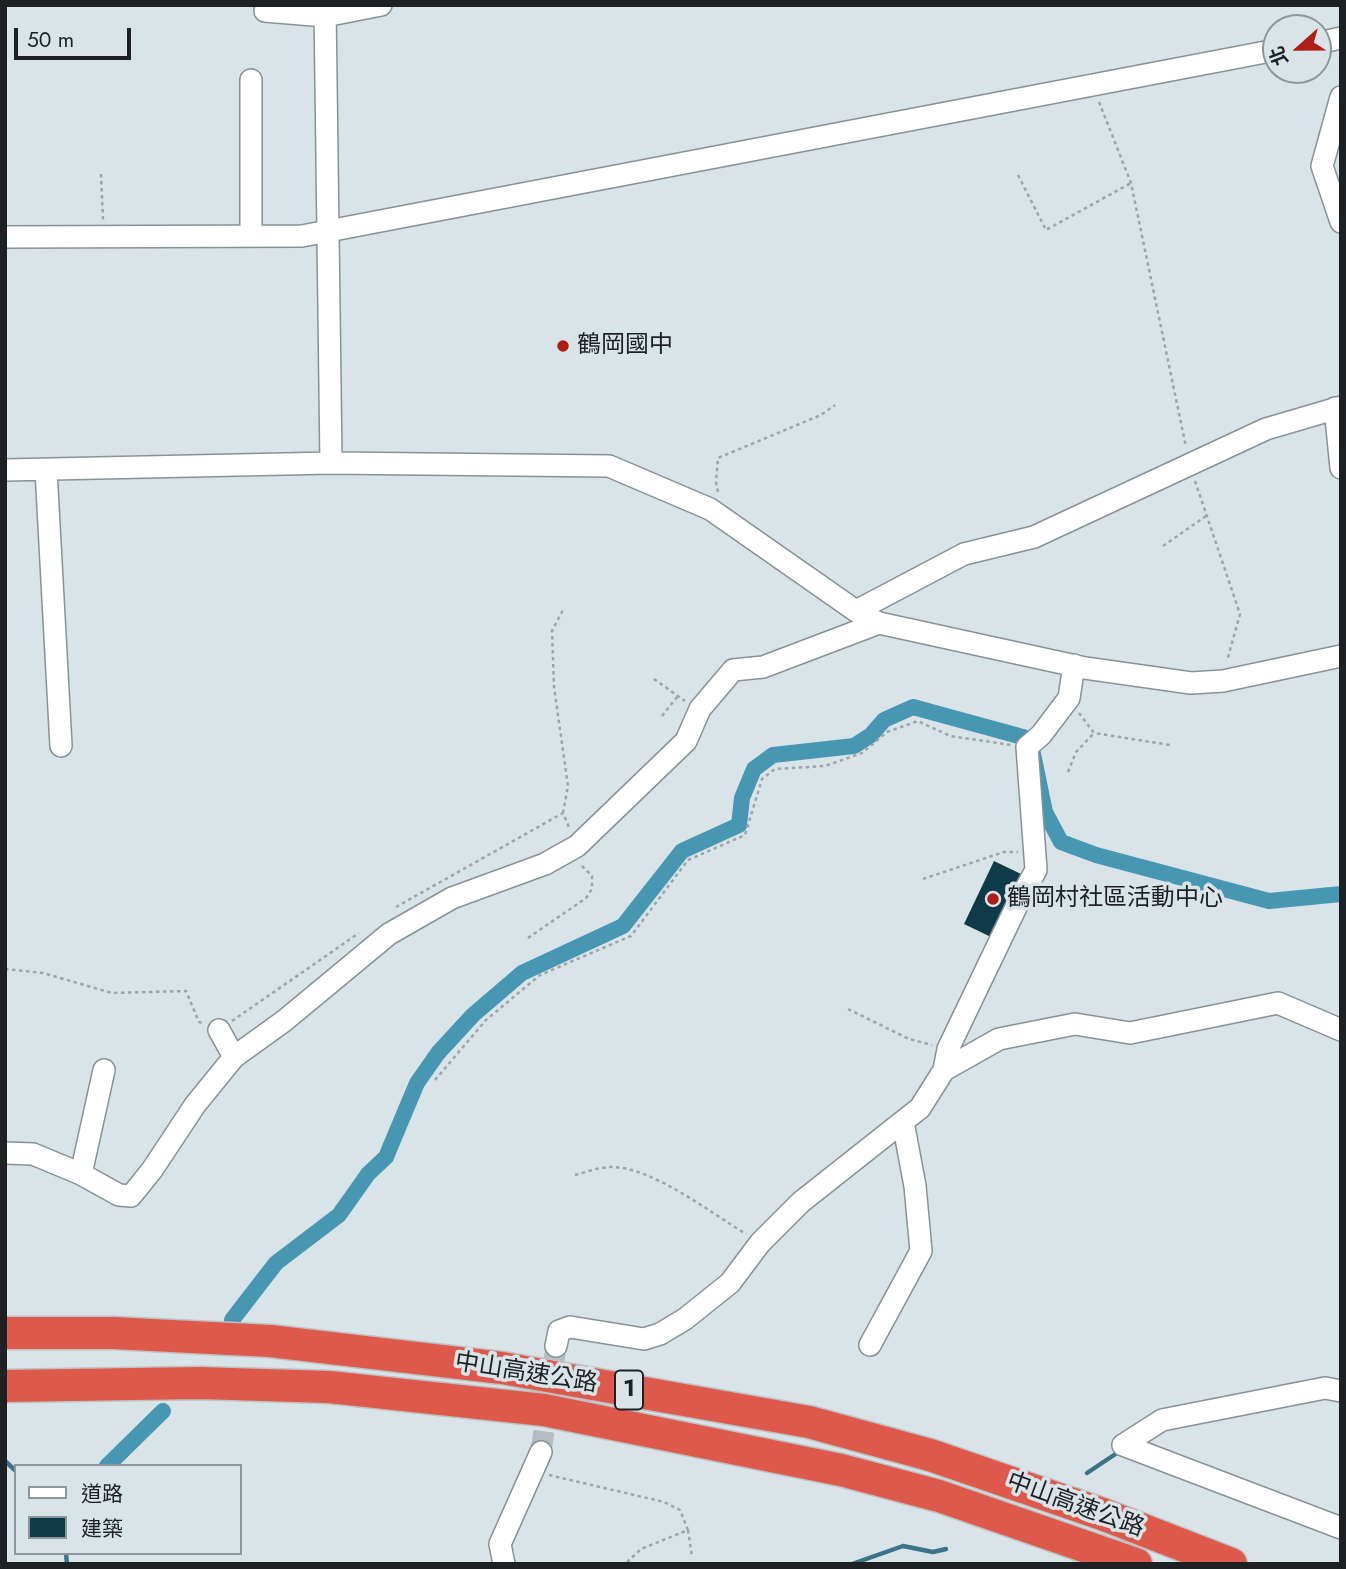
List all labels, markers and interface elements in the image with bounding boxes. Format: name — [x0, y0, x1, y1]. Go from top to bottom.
scale bar — [18, 14, 135, 58]
north arrow — [1262, 14, 1332, 84]
text: 50 m — [27, 25, 74, 55]
text: 北 — [1263, 42, 1295, 70]
place label: 鶴岡國中 — [577, 332, 673, 360]
marker: 鶴岡國中 — [555, 338, 571, 354]
place label: 鶴岡村社區活動中心 — [1007, 885, 1223, 913]
marker: 鶴岡村社區活動中心 — [985, 891, 1001, 907]
street label: 中山高速公路 — [453, 1349, 599, 1399]
road number: 1 — [615, 1371, 643, 1410]
legend — [14, 1464, 242, 1555]
street label: 中山高速公路 — [1002, 1468, 1148, 1544]
text: 道路 — [81, 1479, 123, 1509]
text: 建築 — [81, 1514, 123, 1544]

